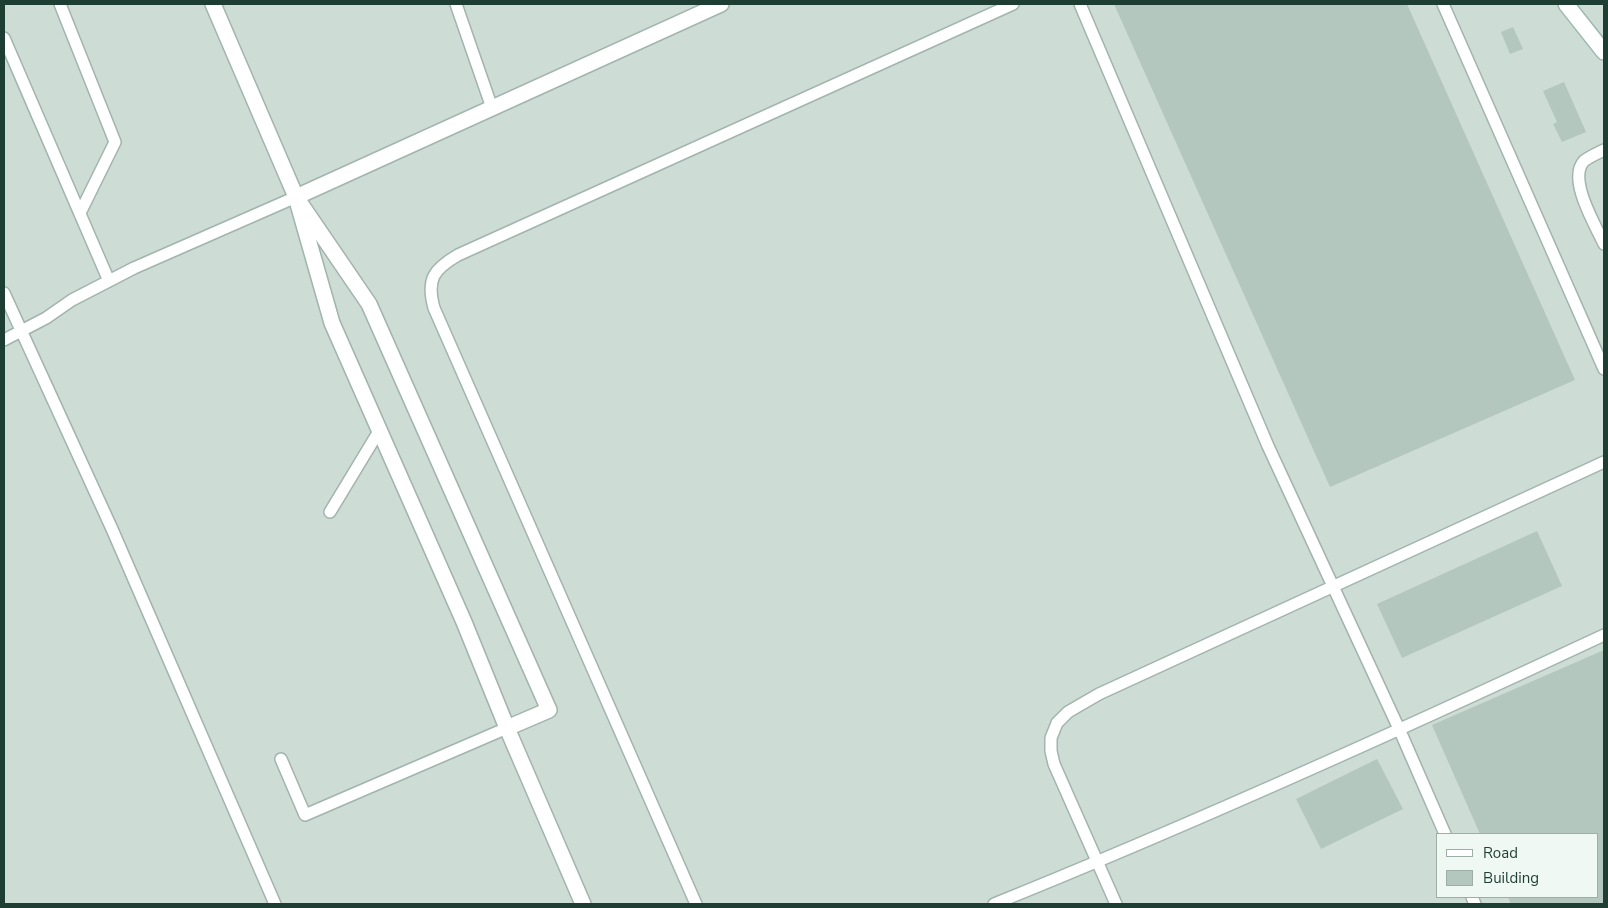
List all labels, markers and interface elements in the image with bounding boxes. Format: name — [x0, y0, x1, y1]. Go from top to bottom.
legend — [1436, 833, 1598, 898]
text: Road — [1483, 843, 1518, 863]
text: Building — [1483, 868, 1539, 888]

